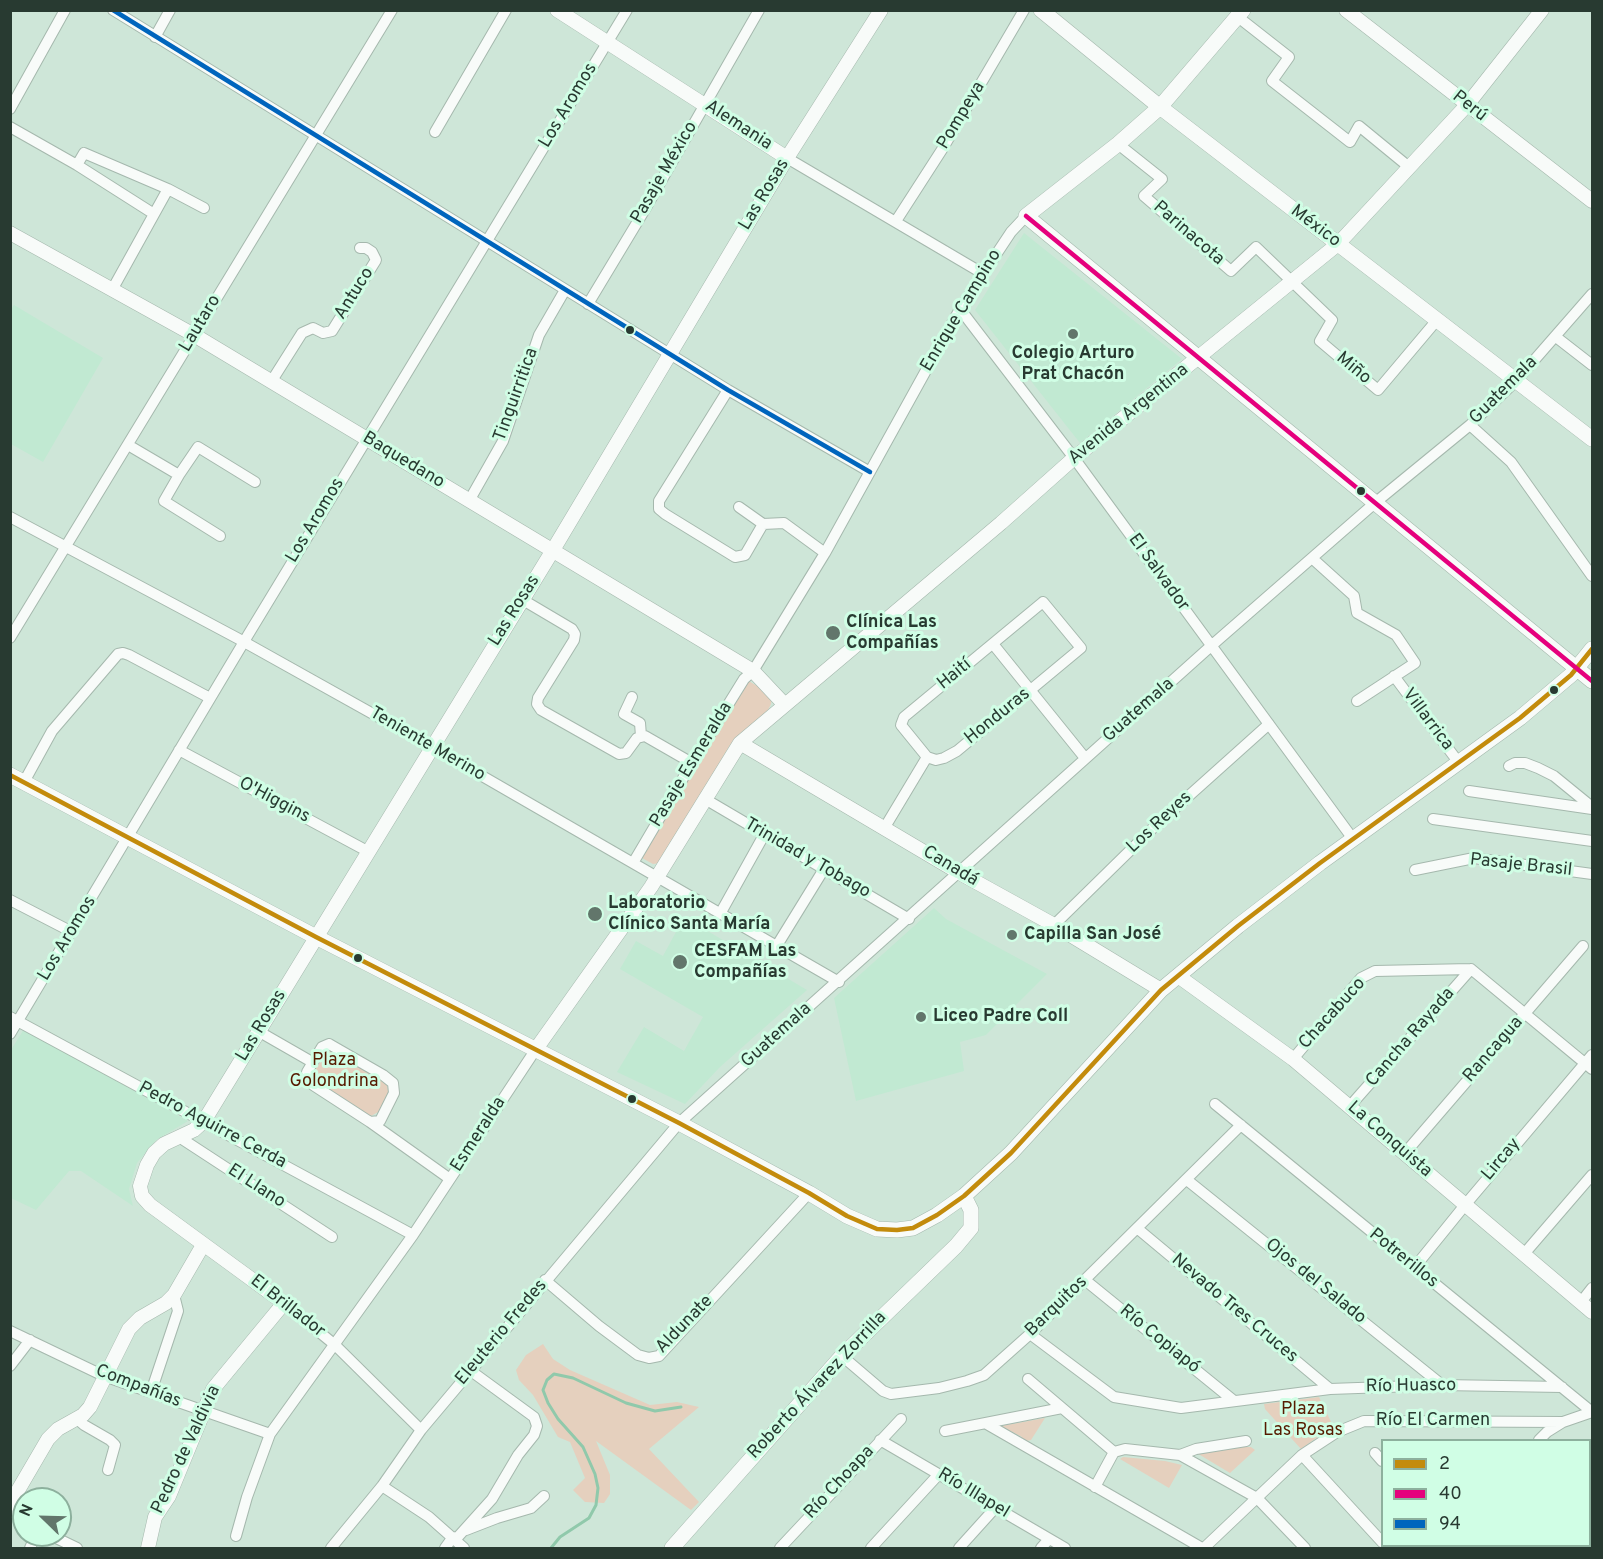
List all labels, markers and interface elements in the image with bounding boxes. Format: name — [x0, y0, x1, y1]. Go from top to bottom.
street label: Los Aromos — [535, 60, 603, 152]
street label: Pompeya — [933, 78, 991, 154]
street label: Perú — [1447, 87, 1491, 127]
street label: Alemania — [700, 96, 776, 156]
street label: Pasaje México — [627, 118, 703, 228]
street label: Las Rosas — [735, 155, 795, 235]
street label: Parinacota — [1148, 197, 1228, 271]
street label: México — [1286, 201, 1344, 253]
street label: Enrique Campino — [917, 246, 1007, 376]
street label: Antuco — [331, 264, 379, 324]
street label: Lautaro — [176, 292, 226, 356]
unlabelled marker — [624, 324, 636, 336]
marker: Colegio Arturo Prat Chacón — [1066, 327, 1080, 341]
place label: Colegio Arturo Prat Chacón — [1011, 343, 1135, 386]
street label: Tinguirritica — [490, 345, 544, 445]
street label: Miño — [1331, 348, 1375, 390]
street label: Guatemala — [1465, 352, 1543, 430]
street label: Avenida Argentina — [1065, 360, 1193, 470]
street label: Baquedano — [358, 428, 448, 494]
street label: Los Aromos — [282, 475, 350, 567]
unlabelled marker — [1355, 485, 1367, 497]
street label: El Salvador — [1123, 530, 1193, 616]
street label: Las Rosas — [485, 571, 545, 651]
place label: Clínica Las Compañías — [846, 612, 939, 654]
marker: Clínica Las Compañías — [824, 624, 842, 642]
street label: Haití — [934, 655, 976, 695]
street label: Guatemala — [1099, 674, 1179, 748]
street label: Honduras — [961, 684, 1035, 750]
unlabelled marker — [1548, 684, 1560, 696]
street label: Villarrica — [1397, 685, 1457, 755]
street label: Pasaje Esmeralda — [646, 699, 738, 831]
street label: Teniente Merino — [365, 703, 489, 787]
street label: O'Higgins — [235, 773, 313, 829]
street label: Los Reyes — [1123, 788, 1197, 858]
street label: Trinidad y Tobago — [740, 814, 874, 904]
street label: Canadá — [918, 842, 982, 892]
street label: Pasaje Brasil — [1469, 850, 1573, 882]
street label: Los Aromos — [34, 893, 102, 985]
place label: Laboratorio Clínico Santa María — [608, 893, 770, 936]
marker: Laboratorio Clínico Santa María — [586, 905, 604, 923]
place label: Capilla San José — [1024, 924, 1161, 946]
marker: Capilla San José — [1005, 928, 1019, 942]
place label: CESFAM Las Compañías — [694, 941, 796, 984]
unlabelled marker — [352, 952, 364, 964]
marker: CESFAM Las Compañías — [671, 953, 689, 971]
street label: Chacabuco — [1295, 974, 1371, 1054]
street label: Cancha Rayada — [1362, 984, 1460, 1092]
street label: Las Rosas — [232, 986, 292, 1066]
street label: Guatemala — [737, 999, 817, 1073]
place label: Liceo Padre Coll — [933, 1006, 1068, 1028]
marker: Liceo Padre Coll — [914, 1010, 928, 1024]
street label: Rancagua — [1460, 1013, 1528, 1087]
park label: Plaza Golondrina — [290, 1050, 378, 1092]
street label: Pedro Aguirre Cerda — [134, 1078, 290, 1174]
unlabelled marker — [626, 1093, 638, 1105]
street label: Esmeralda — [447, 1094, 511, 1176]
street label: La Conquista — [1342, 1097, 1436, 1183]
street label: Lircay — [1478, 1134, 1526, 1186]
street label: El Llano — [223, 1160, 289, 1214]
street label: Potrerillos — [1364, 1224, 1442, 1294]
street label: Ojos del Salado — [1260, 1235, 1370, 1329]
street label: Nevado Tres Cruces — [1166, 1250, 1302, 1368]
street label: El Brillador — [245, 1271, 329, 1343]
street label: Barquitos — [1021, 1272, 1093, 1342]
street label: Eleuterio Fredes — [452, 1276, 552, 1390]
street label: Aldunate — [652, 1291, 718, 1359]
street label: Río Copiapó — [1114, 1301, 1204, 1379]
street label: Roberto Álvarez Zorrilla — [744, 1308, 892, 1464]
street label: Compañías — [92, 1361, 184, 1413]
street label: Río Huasco — [1366, 1375, 1456, 1399]
street label: Pedro de Valdivia — [148, 1382, 226, 1518]
park label: Plaza Las Rosas — [1263, 1399, 1343, 1442]
street label: Río El Carmen — [1376, 1410, 1490, 1432]
legend — [1381, 1439, 1591, 1547]
street label: Río Choapa — [800, 1442, 880, 1524]
text: 2 — [1439, 1453, 1450, 1476]
street label: Río Illapel — [933, 1464, 1013, 1524]
text: 40 — [1439, 1483, 1462, 1506]
north arrow — [12, 1487, 72, 1547]
text: N — [16, 1502, 39, 1520]
text: 94 — [1439, 1513, 1461, 1536]

